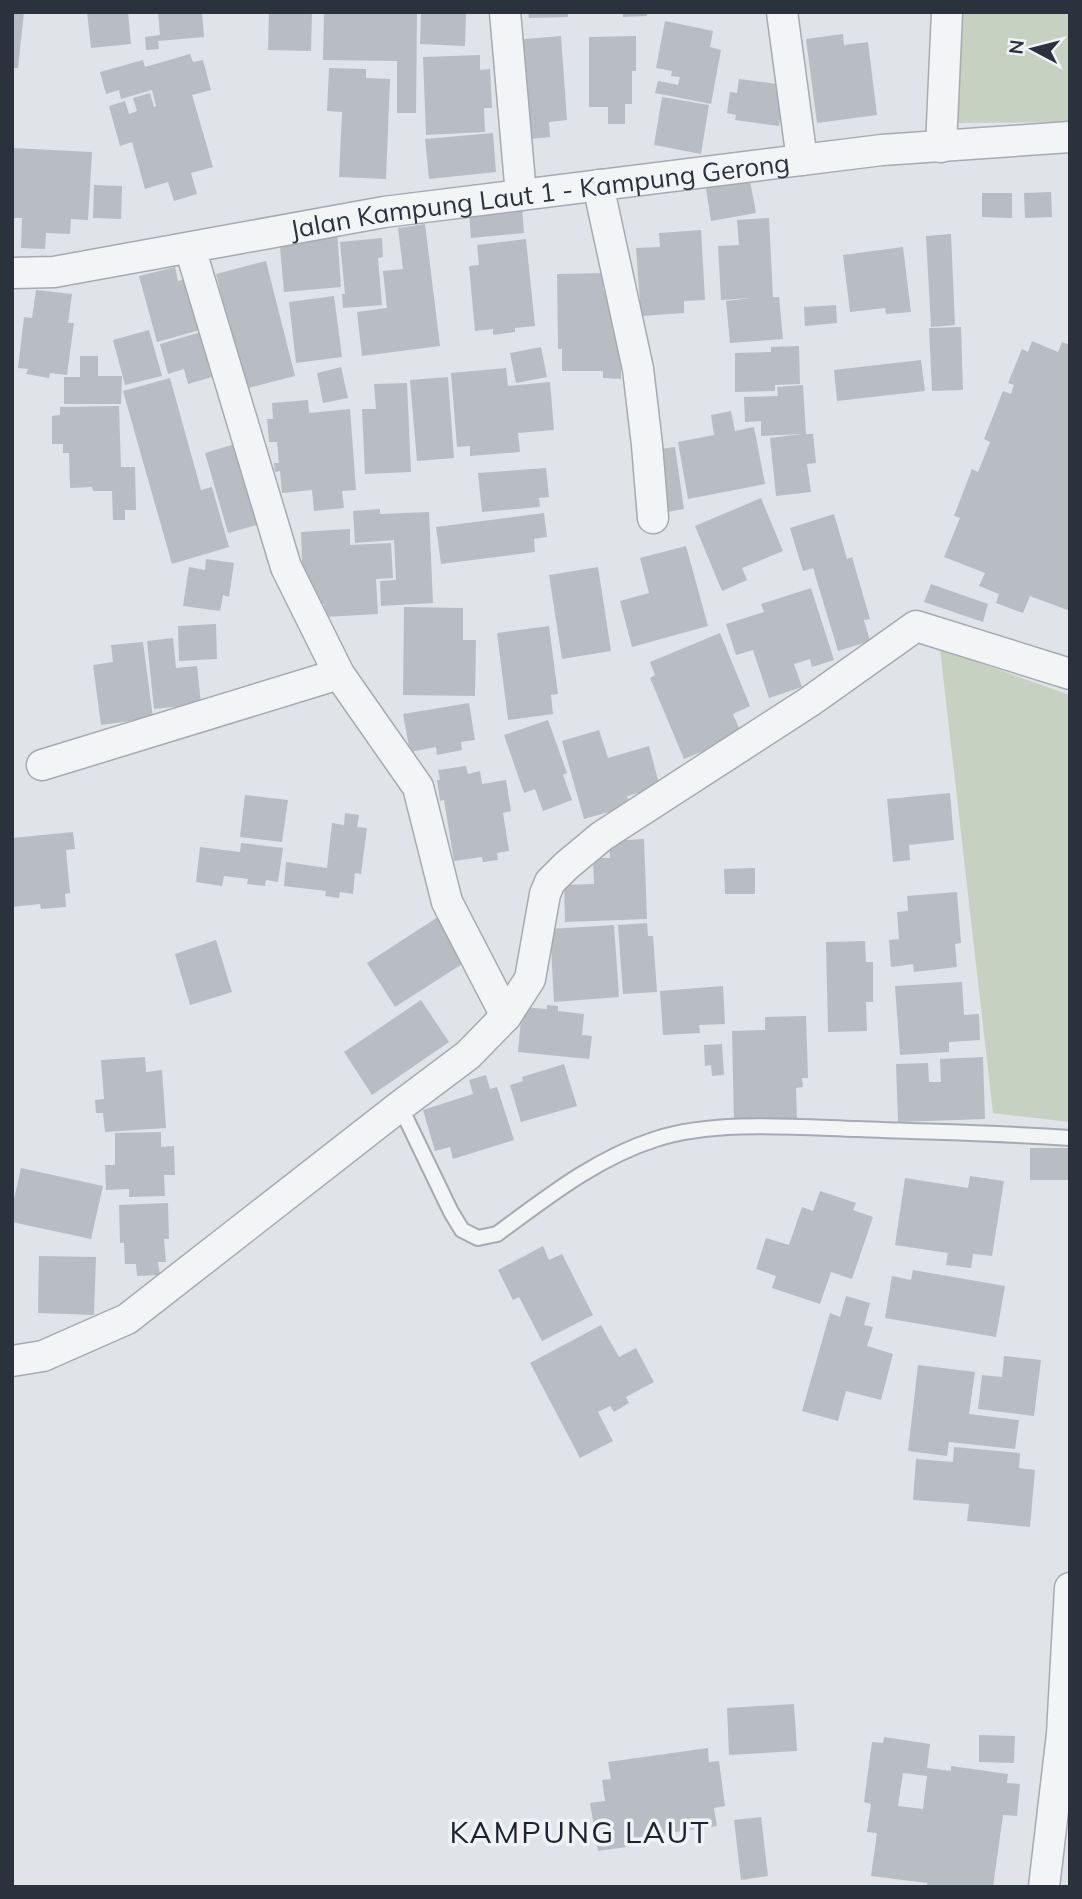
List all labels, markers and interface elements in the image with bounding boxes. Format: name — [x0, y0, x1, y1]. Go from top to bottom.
north arrow — [998, 14, 1068, 84]
text: N — [1003, 38, 1029, 56]
street label: Jalan Kampung Laut 1 - Kampung Gerong — [287, 145, 791, 245]
district label: KAMPUNG LAUT — [449, 1813, 711, 1851]

